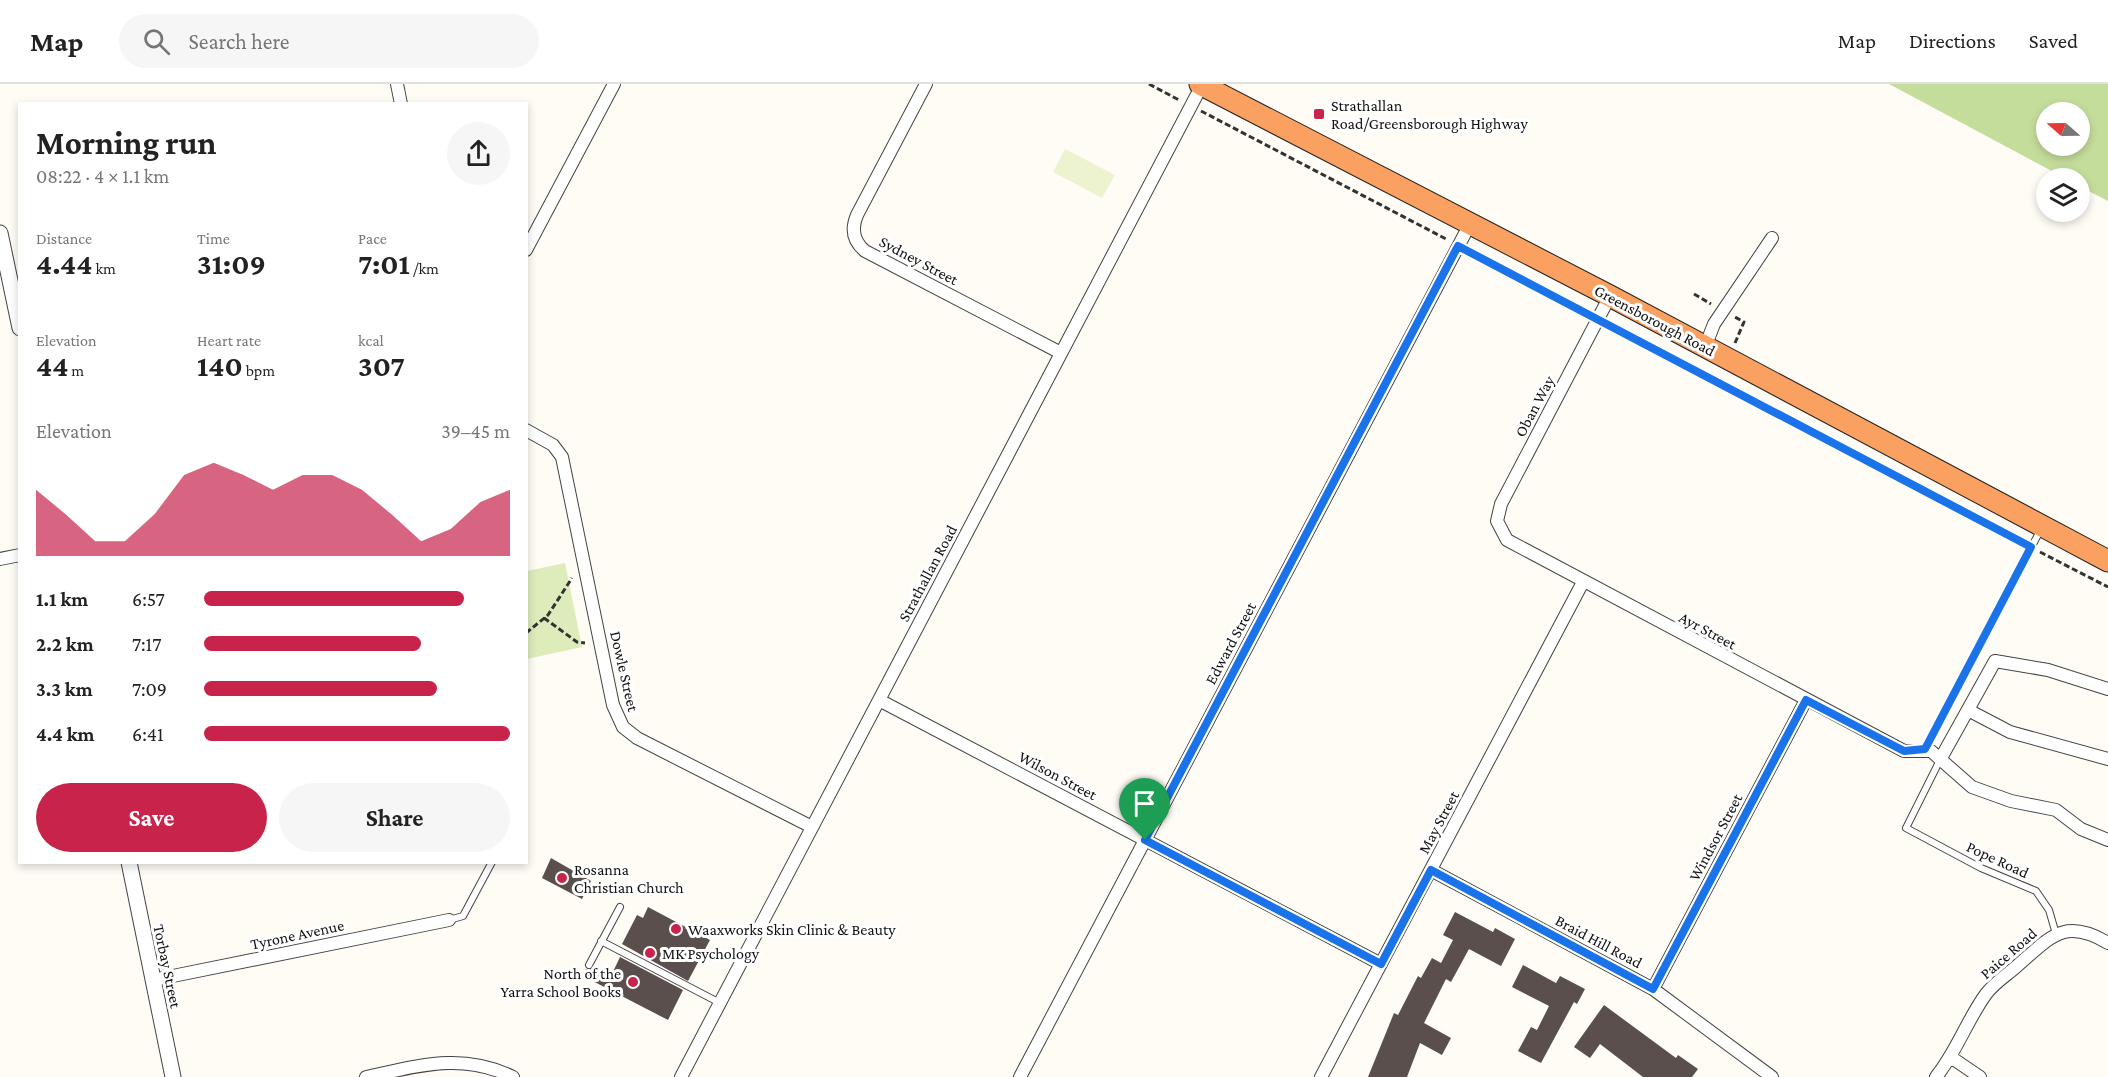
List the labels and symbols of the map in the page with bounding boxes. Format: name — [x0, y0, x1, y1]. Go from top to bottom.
place label: Strathallan Road/Greensborough Highway — [1331, 97, 1528, 133]
north arrow — [2036, 102, 2090, 156]
marker: Strathallan Road/Greensborough Highway — [1312, 107, 1326, 121]
street label: Sydney Street — [876, 233, 962, 289]
street label: Greensborough Road — [1591, 281, 1718, 361]
street label: Oban Way — [1511, 372, 1559, 440]
street label: Strathallan Road — [895, 522, 960, 624]
street label: Edward Street — [1202, 599, 1260, 687]
street label: Ayr Street — [1676, 608, 1740, 654]
street label: Dowle Street — [607, 629, 642, 714]
street label: Wilson Street — [1016, 748, 1100, 803]
pin — [1119, 778, 1170, 840]
street label: May Street — [1415, 787, 1463, 857]
street label: Windsor Street — [1685, 790, 1746, 884]
street label: Pope Road — [1964, 838, 2032, 882]
place label: Rosanna Christian Church — [574, 861, 684, 896]
marker: Rosanna Christian Church — [555, 871, 569, 885]
street label: Braid Hill Road — [1553, 911, 1646, 972]
street label: Tyrone Avenue — [249, 916, 346, 954]
place label: Waaxworks Skin Clinic & Beauty — [688, 921, 896, 939]
marker: Waaxworks Skin Clinic & Beauty — [669, 922, 683, 936]
street label: Torbay Street — [149, 923, 185, 1010]
street label: Paice Road — [1977, 924, 2040, 982]
place label: MK Psychology — [662, 945, 760, 963]
marker: MK Psychology — [643, 946, 657, 960]
place label: North of the Yarra School Books — [500, 965, 621, 1000]
marker: North of the Yarra School Books — [626, 975, 640, 989]

